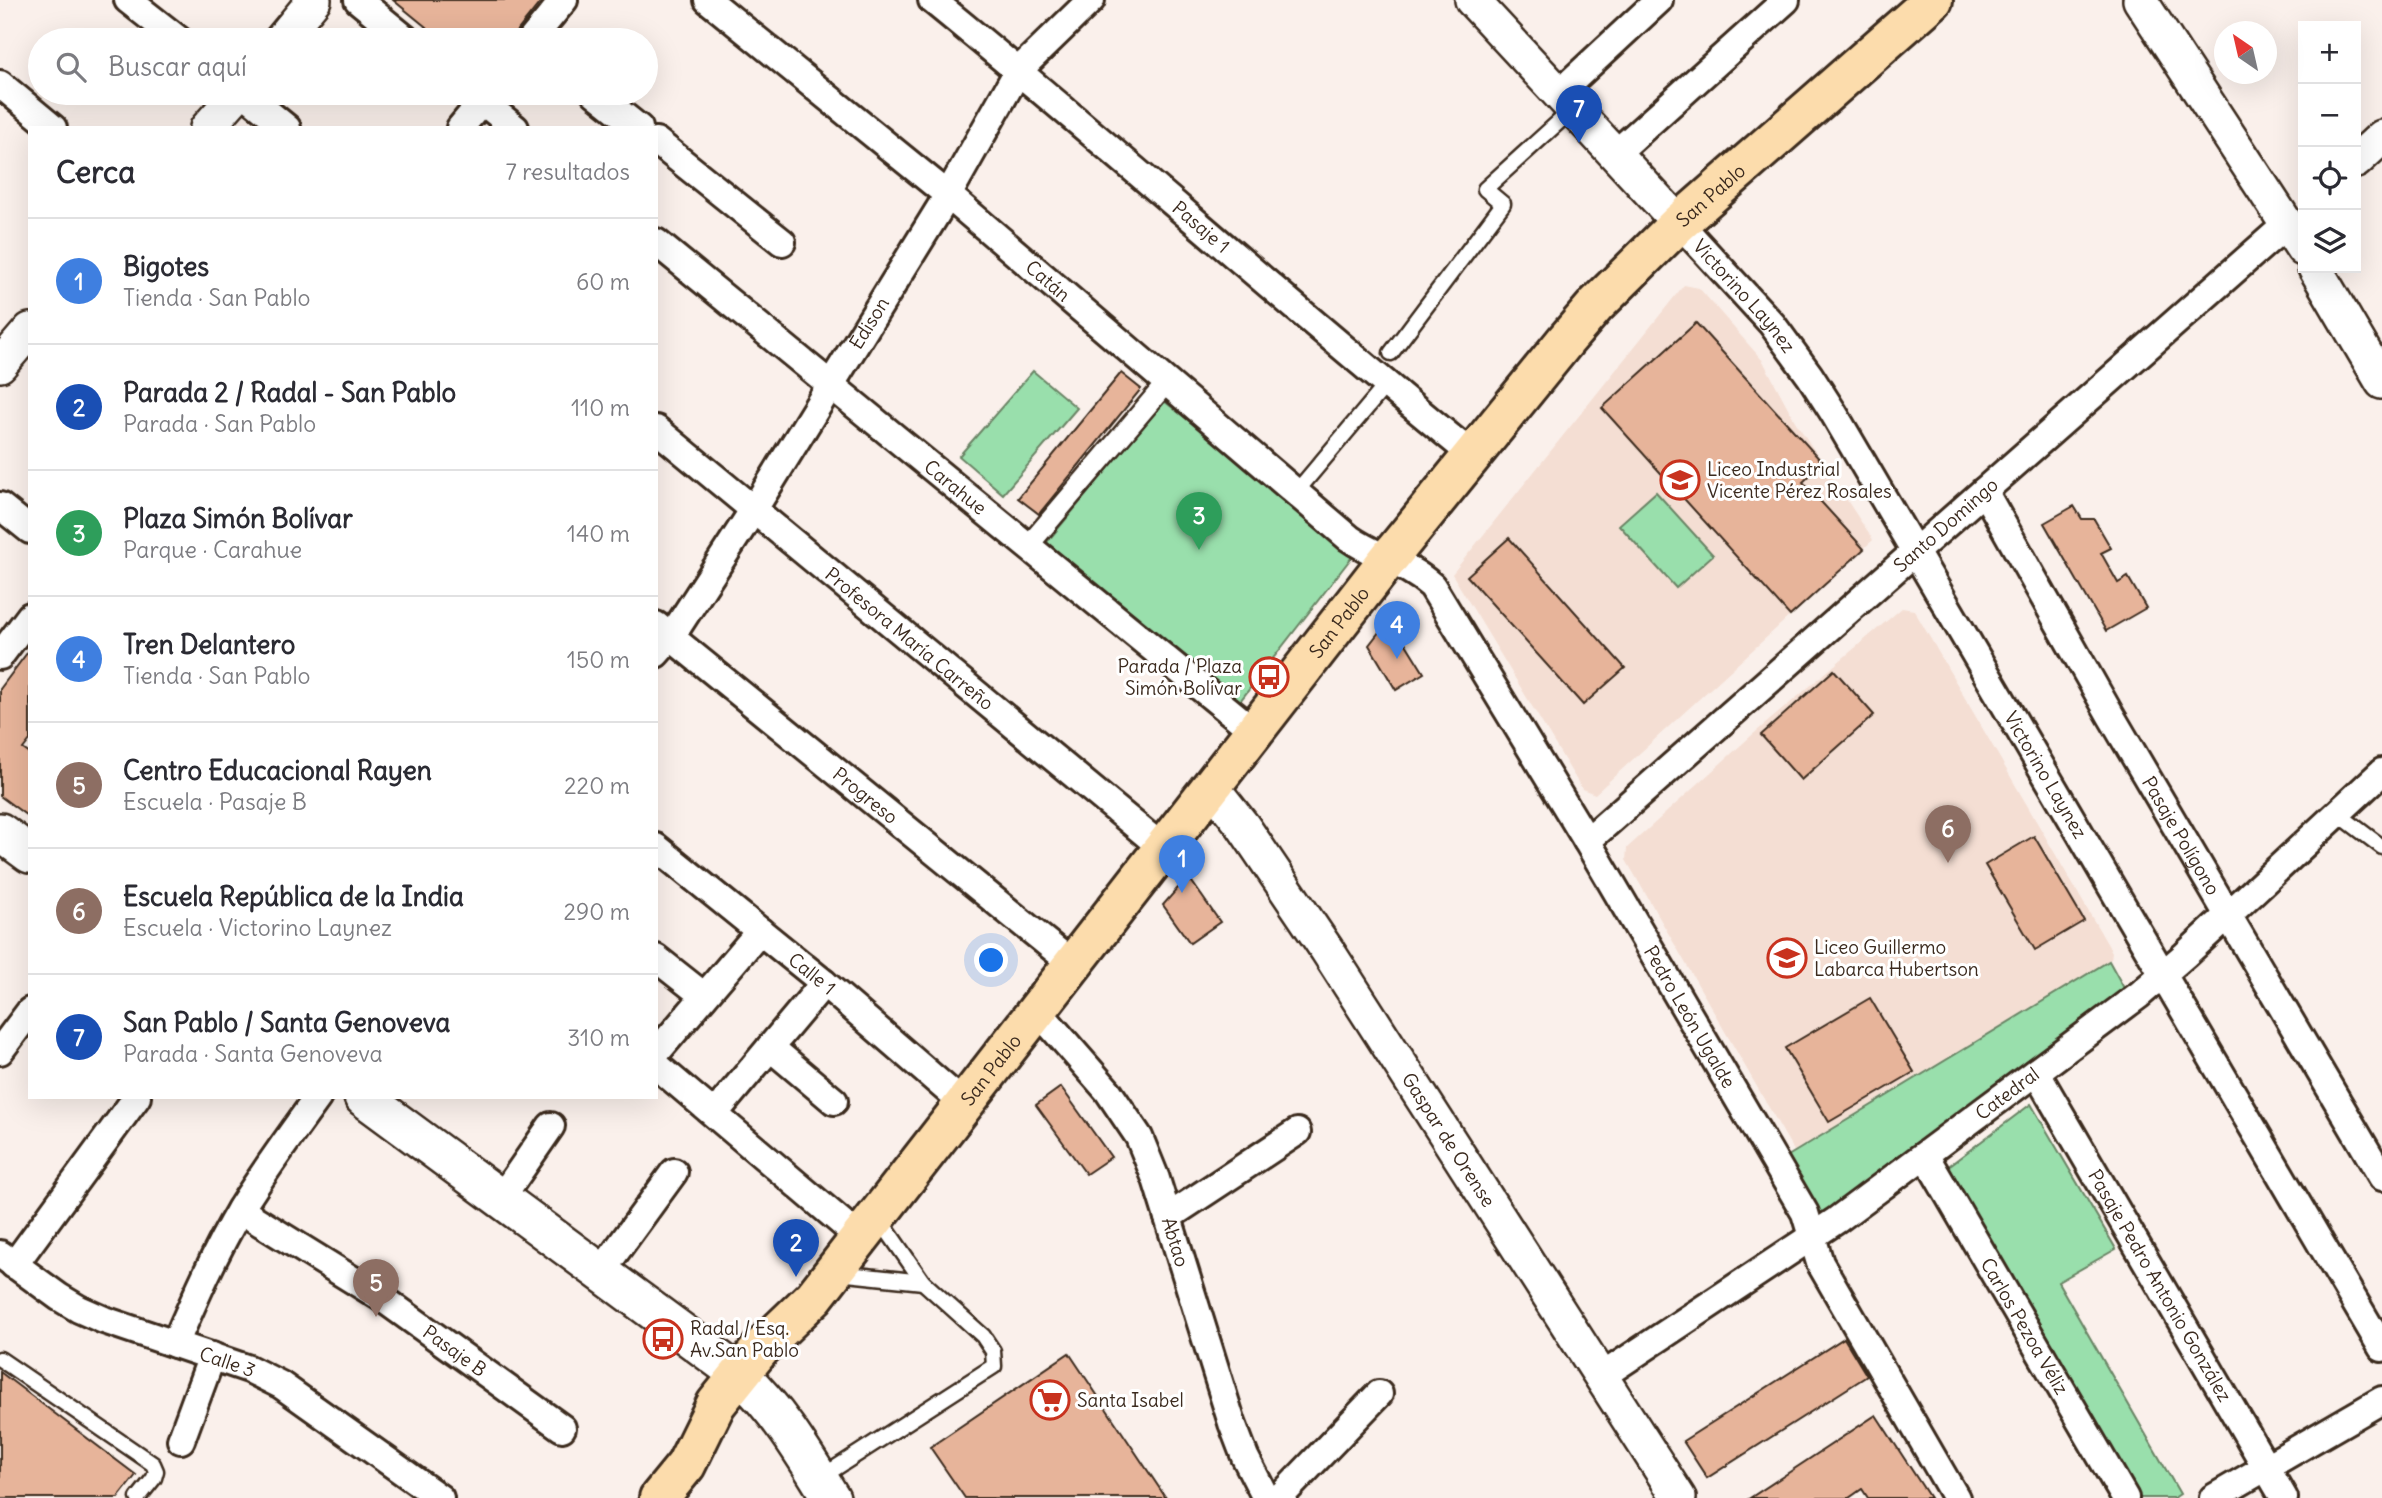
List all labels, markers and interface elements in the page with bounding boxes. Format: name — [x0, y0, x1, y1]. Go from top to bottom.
north arrow — [2214, 21, 2277, 84]
map controls — [2298, 21, 2361, 273]
button: + — [2298, 21, 2361, 84]
search box — [28, 28, 658, 105]
icon: search — [52, 48, 90, 86]
text: Buscar aquí — [108, 50, 247, 83]
button: − — [2298, 84, 2361, 147]
pin: 7 — [1556, 85, 1602, 143]
button: locate — [2298, 147, 2361, 210]
text: Cerca — [56, 153, 135, 191]
text: 7 resultados — [505, 157, 630, 186]
street label: San Pablo — [1671, 158, 1750, 232]
street label: Pasaje 1 — [1168, 196, 1235, 258]
button: layers — [2298, 210, 2361, 273]
street label: Victorino Laynez — [1688, 234, 1801, 357]
text: Bigotes — [123, 250, 209, 283]
street label: Catán — [1021, 255, 1076, 307]
text: 1 — [74, 267, 84, 296]
text: 60 m — [576, 267, 630, 296]
text: Tienda · San Pablo — [123, 283, 311, 312]
street label: Edison — [844, 292, 894, 353]
text: Parada 2 / Radal - San Pablo — [123, 376, 456, 409]
text: 2 — [73, 393, 85, 422]
text: 110 m — [571, 393, 630, 422]
text: Parada · San Pablo — [123, 409, 316, 438]
street label: Carahue — [919, 454, 992, 520]
place label: Liceo Industrial Vicente Pérez Rosales — [1707, 457, 1892, 503]
school or university icon: Liceo Industrial Vicente Pérez Rosales — [1659, 459, 1701, 501]
street label: Santo Domingo — [1888, 472, 2003, 577]
pin: 3 — [1176, 492, 1222, 550]
text: Plaza Simón Bolívar — [123, 502, 353, 535]
text: 3 — [72, 519, 86, 548]
text: 140 m — [567, 519, 630, 548]
text: Parque · Carahue — [123, 535, 302, 564]
street label: Profesora María Carreño — [820, 562, 999, 715]
street label: San Pablo — [1304, 582, 1374, 663]
pin: 4 — [1374, 601, 1420, 659]
text: Tren Delantero — [123, 628, 295, 661]
text: 4 — [72, 645, 86, 674]
text: 150 m — [567, 645, 630, 674]
place label: Parada / Plaza Simón Bolívar — [1118, 654, 1242, 700]
bus stop icon: Parada / Plaza Simón Bolívar — [1248, 656, 1290, 698]
text: Tienda · San Pablo — [123, 661, 311, 690]
street label: Victorino Laynez — [1999, 707, 2092, 843]
text: Centro Educacional Rayen — [123, 754, 432, 787]
street label: Progreso — [828, 762, 903, 829]
text: 5 — [72, 771, 86, 800]
text: 220 m — [564, 771, 630, 800]
street label: Pasaje Polígono — [2137, 772, 2225, 899]
text: Escuela · Pasaje B — [123, 787, 307, 816]
pin: 6 — [1925, 805, 1971, 863]
pin: 1 — [1159, 835, 1205, 893]
text: Escuela República de la India — [123, 880, 464, 913]
text: 6 — [72, 897, 86, 926]
text: 290 m — [563, 897, 630, 926]
text: Escuela · Victorino Laynez — [123, 913, 392, 942]
place label: Liceo Guillermo Labarca Hubertson — [1814, 935, 1979, 981]
school or university icon: Liceo Guillermo Labarca Hubertson — [1766, 937, 1808, 979]
street label: Pedro León Ugalde — [1639, 941, 1741, 1092]
your location — [974, 943, 1008, 977]
street label: Calle 1 — [784, 947, 841, 1000]
text: San Pablo / Santa Genoveva — [123, 1006, 450, 1039]
text: 7 — [73, 1023, 85, 1052]
text: 310 m — [567, 1023, 630, 1052]
street label: San Pablo — [956, 1029, 1026, 1110]
text: Parada · Santa Genoveva — [123, 1039, 383, 1068]
street label: Catedral — [1970, 1062, 2044, 1125]
street label: Gaspar de Orense — [1397, 1068, 1501, 1211]
street label: Pasaje Pedro Antonio González — [2083, 1165, 2237, 1406]
street label: Abtao — [1157, 1214, 1195, 1270]
pin: 2 — [773, 1219, 819, 1277]
street label: Carlos Pezoa Véliz — [1976, 1253, 2074, 1399]
pin: 5 — [353, 1259, 399, 1317]
place label: Radal / Esq. Av.San Pablo — [690, 1316, 799, 1362]
bus stop icon: Radal / Esq. Av.San Pablo — [642, 1318, 684, 1360]
street label: Pasaje B — [418, 1320, 491, 1382]
street label: Calle 3 — [196, 1341, 260, 1382]
supermarket icon: Santa Isabel — [1029, 1379, 1071, 1421]
place label: Santa Isabel — [1077, 1388, 1184, 1412]

